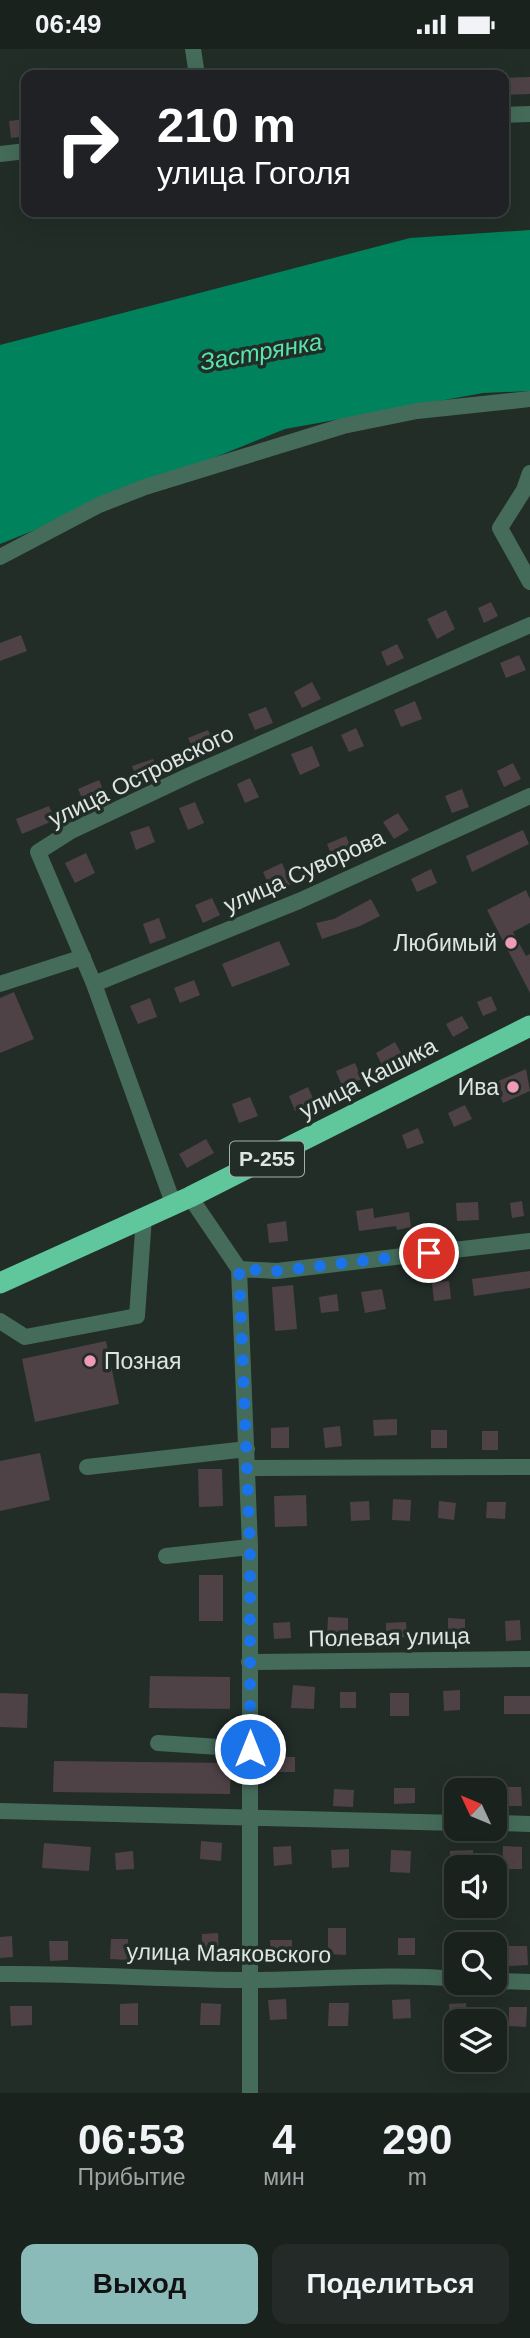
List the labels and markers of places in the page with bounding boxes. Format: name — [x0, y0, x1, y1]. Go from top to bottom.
place label: Любимый — [393, 930, 497, 956]
marker: Любимый — [503, 935, 519, 951]
place label: Ива — [458, 1074, 499, 1100]
marker: Ива — [505, 1079, 521, 1095]
pin — [399, 1223, 459, 1283]
place label: Позная — [104, 1348, 182, 1374]
marker: Позная — [82, 1353, 98, 1369]

